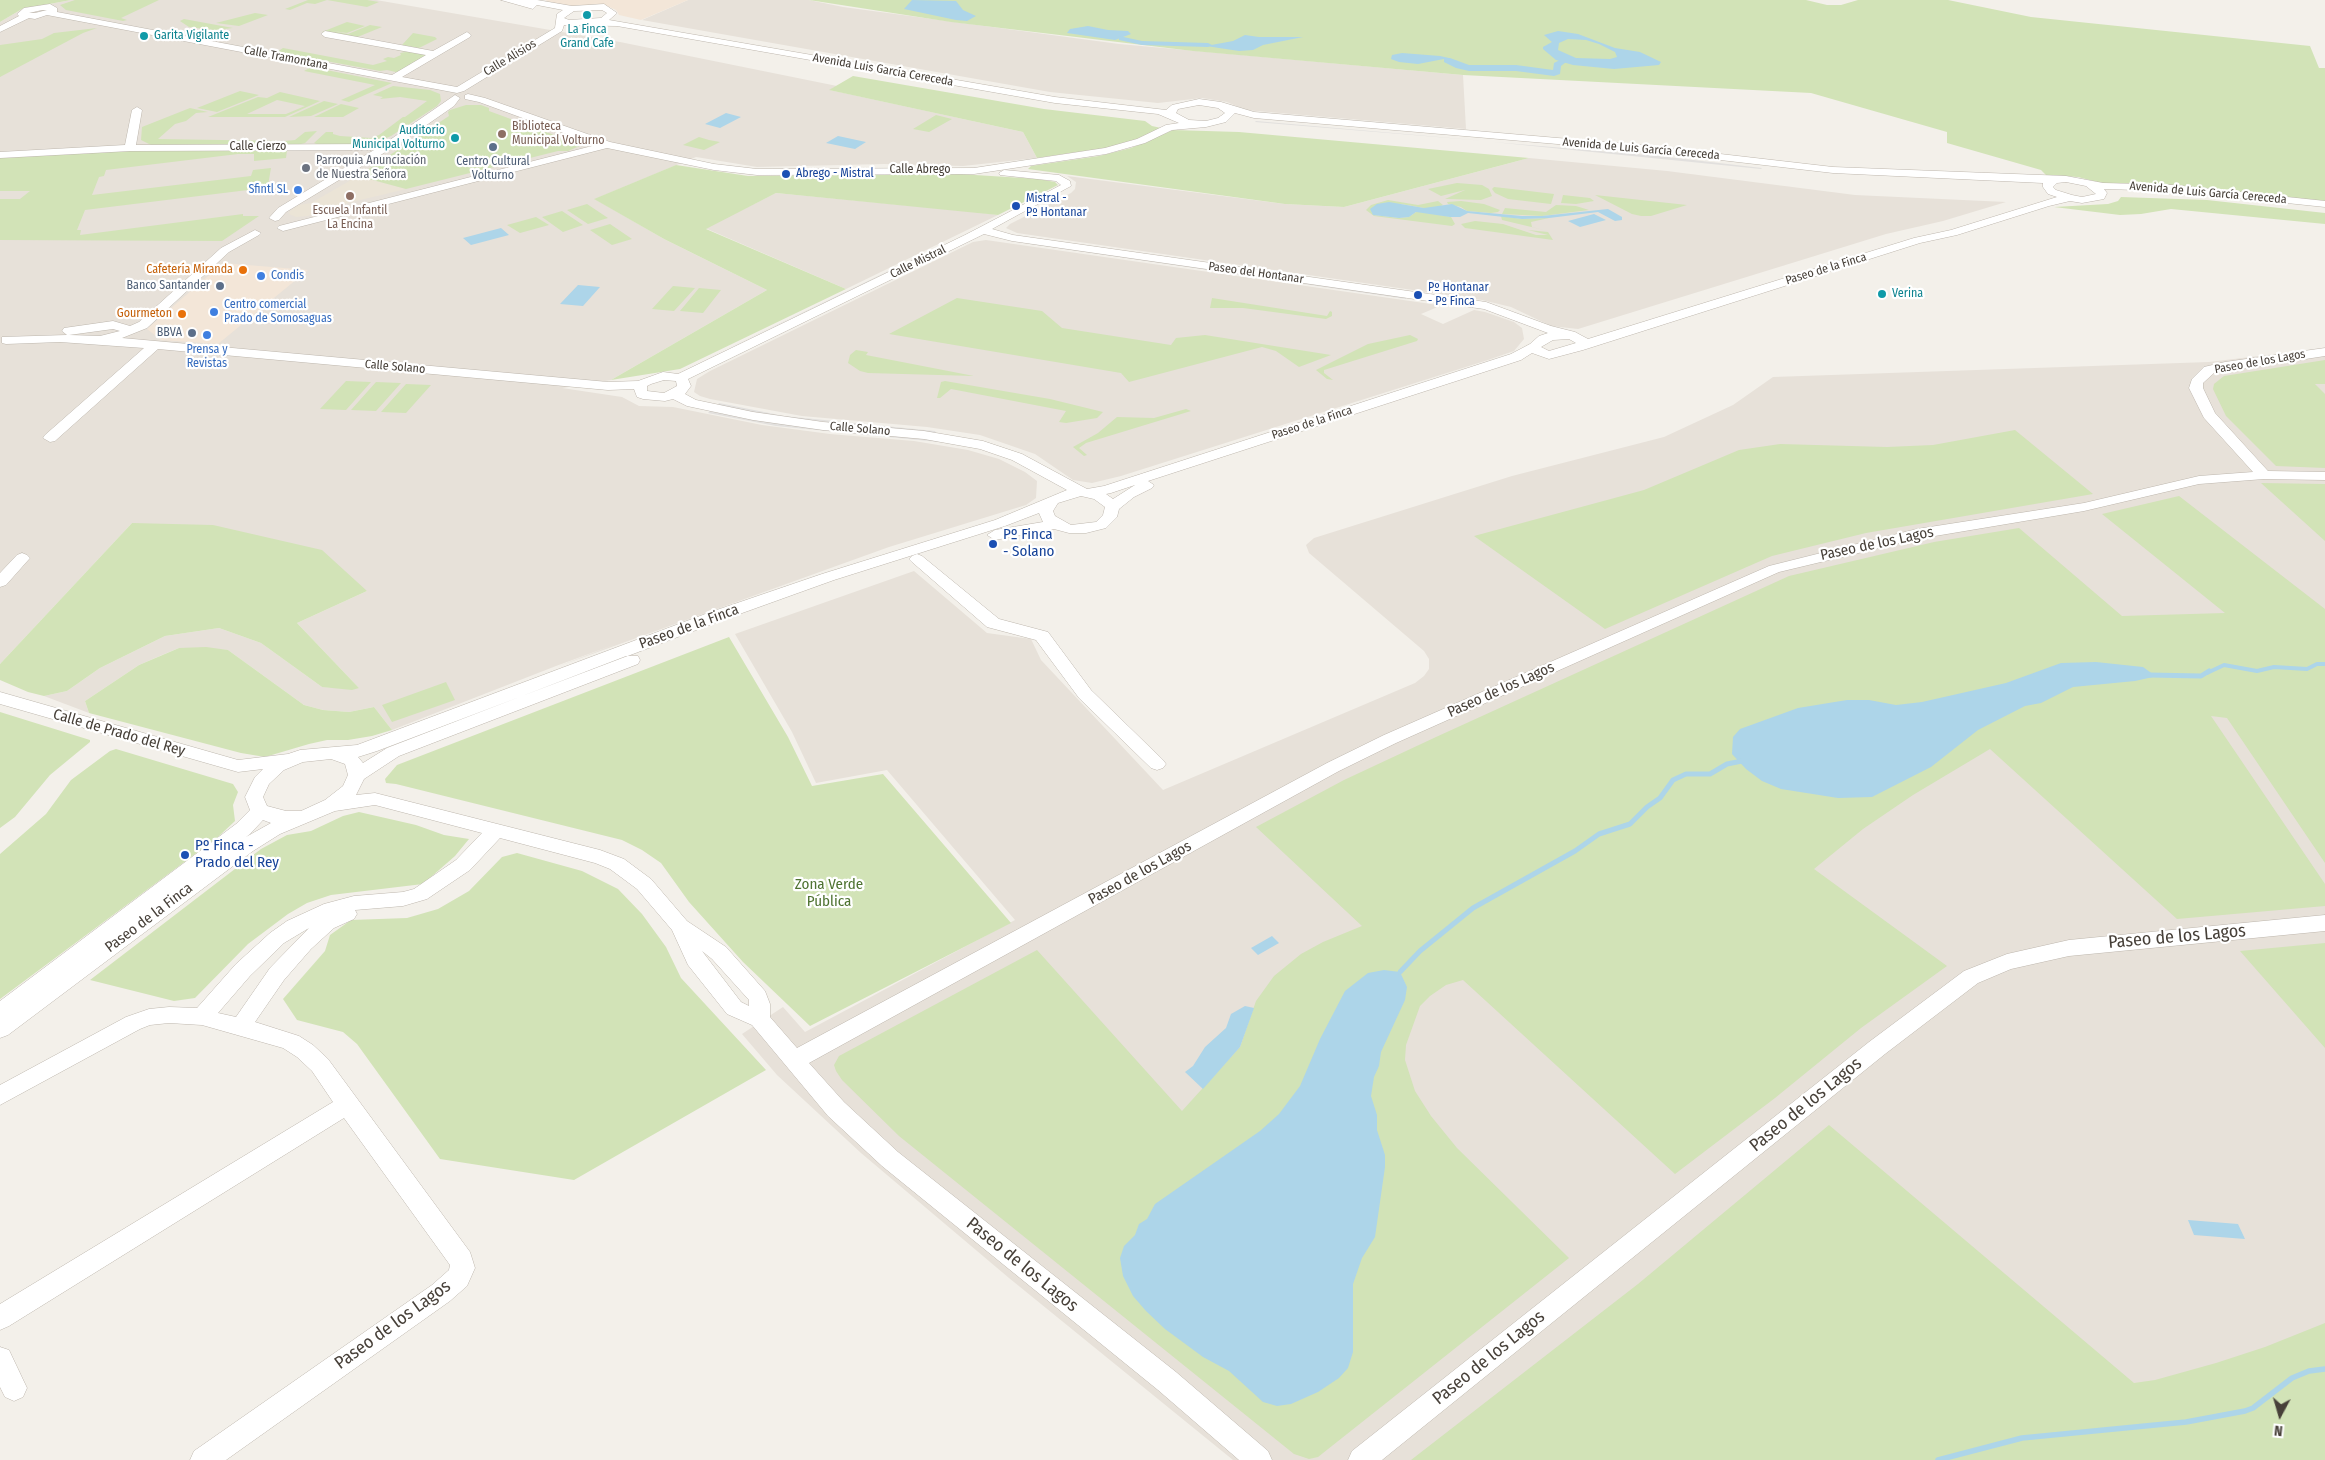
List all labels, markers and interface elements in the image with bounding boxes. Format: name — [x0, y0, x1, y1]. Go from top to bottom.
marker: La Finca Grand Cafe — [581, 9, 593, 21]
place label: La Finca Grand Cafe — [560, 23, 614, 51]
place label: Garita Vigilante — [154, 29, 229, 43]
marker: Garita Vigilante — [138, 30, 150, 42]
street label: Calle Alisios — [481, 37, 539, 79]
street label: Calle Tramontana — [243, 43, 329, 73]
street label: Avenida Luis García Cereceda — [812, 51, 954, 89]
place label: Biblioteca Municipal Volturno — [512, 120, 605, 148]
place label: Auditorio Municipal Volturno — [352, 124, 445, 152]
marker: Biblioteca Municipal Volturno — [496, 128, 508, 140]
marker: Auditorio Municipal Volturno — [449, 132, 461, 144]
street label: Avenida de Luis García Cereceda — [1562, 135, 1720, 163]
street label: Calle Cierzo — [230, 140, 286, 154]
marker: Centro Cultural Volturno — [487, 141, 499, 153]
place label: Parroquia Anunciación de Nuestra Señora — [316, 154, 426, 182]
place label: Centro Cultural Volturno — [456, 155, 530, 183]
marker: Parroquia Anunciación de Nuestra Señora — [300, 162, 312, 174]
street label: Calle Abrego — [890, 163, 950, 177]
place label: Abrego - Mistral — [796, 167, 874, 181]
marker: Abrego - Mistral — [780, 168, 792, 180]
street label: Avenida de Luis García Cereceda — [2129, 179, 2287, 207]
place label: Sfintl SL — [249, 183, 288, 197]
marker: Sfintl SL — [292, 184, 304, 196]
marker: Escuela Infantil La Encina — [344, 190, 356, 202]
place label: Mistral - Pº Hontanar — [1026, 192, 1087, 220]
marker: Mistral - Pº Hontanar — [1010, 200, 1022, 212]
place label: Escuela Infantil La Encina — [313, 204, 387, 232]
street label: Calle Mistral — [888, 242, 948, 282]
street label: Paseo de la Finca — [1784, 250, 1868, 288]
street label: Paseo del Hontanar — [1207, 259, 1305, 287]
place label: Cafetería Miranda — [146, 263, 233, 277]
marker: Cafetería Miranda — [237, 264, 249, 276]
place label: Condis — [271, 269, 304, 283]
marker: Condis — [255, 270, 267, 282]
place label: Banco Santander — [126, 279, 210, 293]
marker: Banco Santander — [214, 280, 226, 292]
place label: Pº Hontanar - Pº Finca — [1428, 281, 1489, 309]
place label: Verina — [1892, 287, 1923, 301]
marker: Verina — [1876, 288, 1888, 300]
marker: Pº Hontanar - Pº Finca — [1412, 289, 1424, 301]
place label: Centro comercial Prado de Somosaguas — [224, 298, 332, 326]
marker: Centro comercial Prado de Somosaguas — [208, 306, 220, 318]
place label: Gourmeton — [117, 307, 172, 321]
marker: Gourmeton — [176, 308, 188, 320]
place label: BBVA — [157, 326, 182, 340]
marker: BBVA — [186, 327, 198, 339]
marker: Prensa y Revistas — [201, 329, 213, 341]
place label: Prensa y Revistas — [186, 343, 228, 371]
street label: Paseo de los Lagos — [2213, 347, 2307, 377]
street label: Calle Solano — [364, 357, 426, 377]
street label: Paseo de la Finca — [1270, 403, 1354, 443]
street label: Calle Solano — [829, 419, 891, 439]
street label: Paseo de los Lagos — [1819, 523, 1935, 565]
place label: Pº Finca - Solano — [1003, 526, 1054, 561]
marker: Pº Finca - Solano — [987, 538, 999, 550]
street label: Paseo de la Finca — [637, 601, 741, 653]
street label: Paseo de los Lagos — [1445, 658, 1557, 722]
street label: Calle de Prado del Rey — [51, 706, 187, 760]
place label: Pº Finca - Prado del Rey — [195, 837, 279, 872]
street label: Paseo de los Lagos — [1085, 837, 1195, 909]
marker: Pº Finca - Prado del Rey — [179, 849, 191, 861]
park label: Zona Verde Pública — [795, 876, 863, 911]
street label: Paseo de la Finca — [102, 879, 196, 957]
street label: Paseo de los Lagos — [2107, 920, 2247, 954]
street label: Paseo de los Lagos — [1746, 1053, 1866, 1157]
street label: Paseo de los Lagos — [962, 1213, 1082, 1317]
street label: Paseo de los Lagos — [331, 1276, 455, 1374]
street label: Paseo de los Lagos — [1429, 1306, 1549, 1410]
north arrow — [2255, 1390, 2305, 1440]
text: N — [2273, 1422, 2283, 1439]

